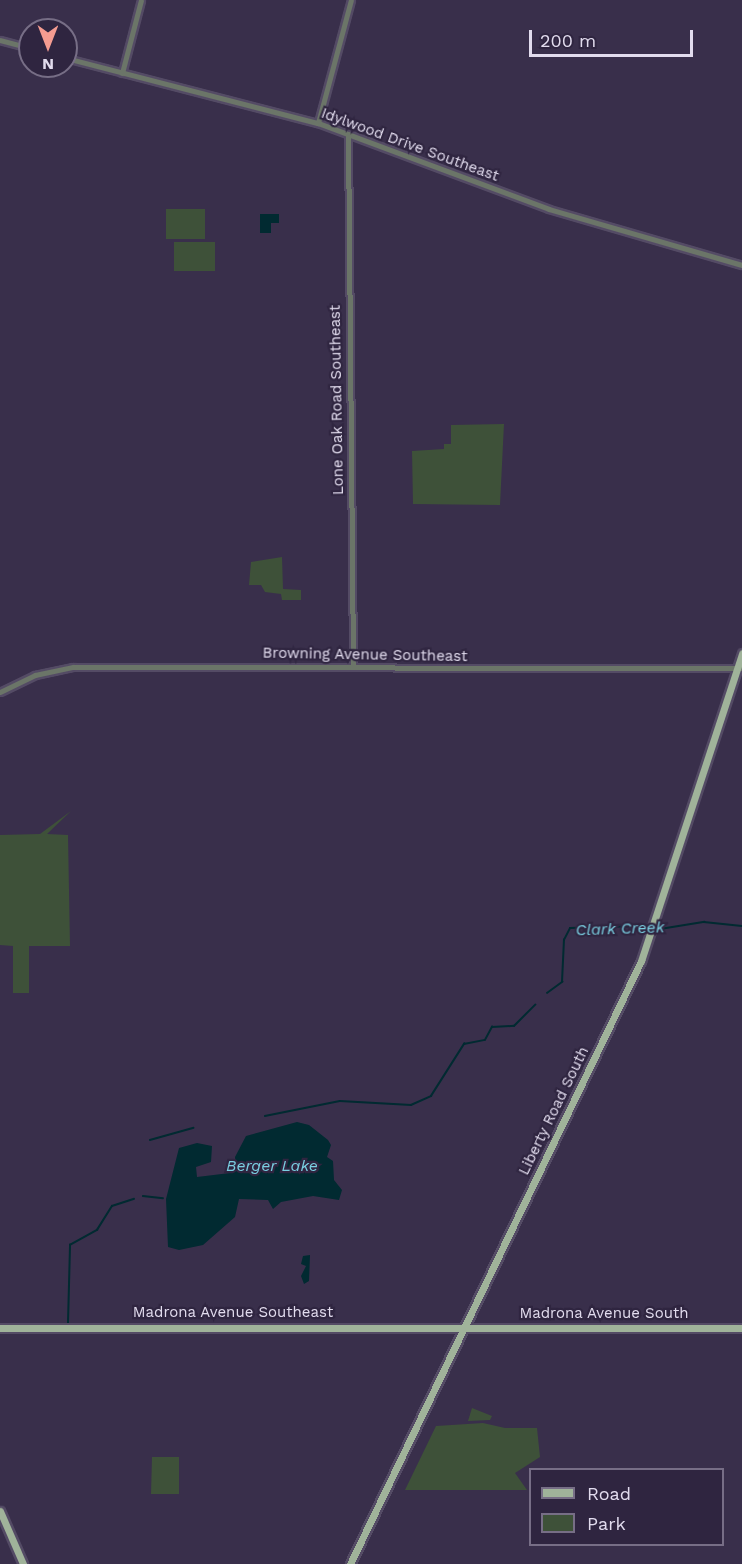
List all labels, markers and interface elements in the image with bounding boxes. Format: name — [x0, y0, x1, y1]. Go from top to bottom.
north arrow — [18, 18, 78, 78]
scale bar — [532, 18, 696, 56]
text: 200 m — [540, 30, 596, 51]
text: N — [42, 55, 54, 74]
street label: Idylwood Drive Southeast — [319, 104, 501, 186]
street label: Lone Oak Road Southeast — [326, 305, 348, 495]
street label: Browning Avenue Southeast — [262, 644, 468, 666]
water label: Clark Creek — [575, 918, 665, 940]
street label: Liberty Road South — [515, 1044, 593, 1178]
water label: Berger Lake — [226, 1156, 318, 1176]
street label: Madrona Avenue Southeast — [132, 1304, 334, 1322]
street label: Madrona Avenue South — [519, 1305, 689, 1323]
legend — [529, 1468, 724, 1546]
text: Road — [587, 1483, 631, 1504]
text: Park — [587, 1513, 626, 1534]

